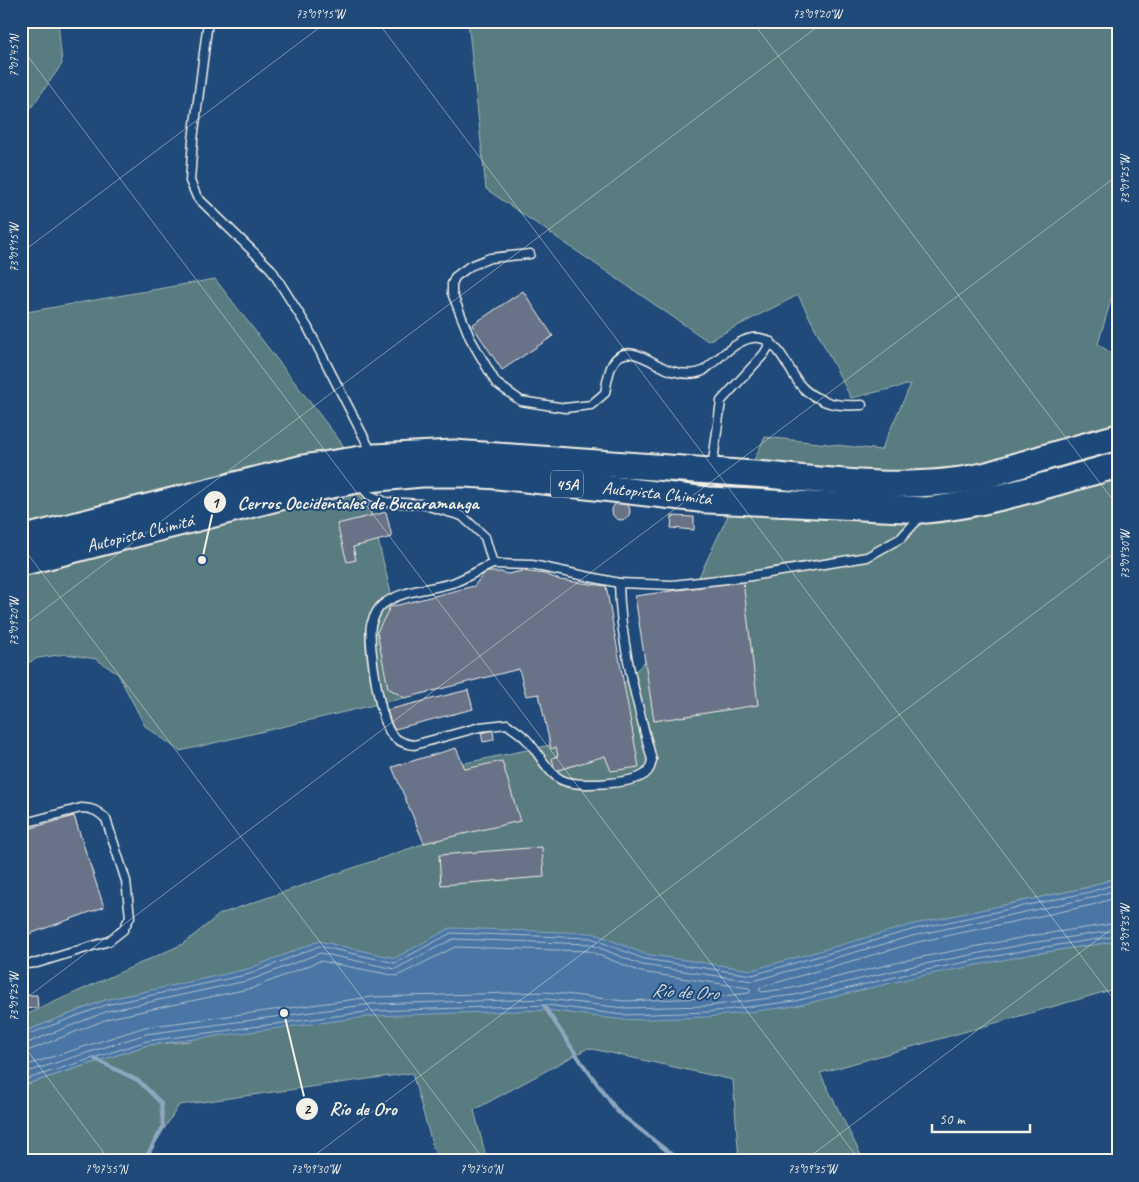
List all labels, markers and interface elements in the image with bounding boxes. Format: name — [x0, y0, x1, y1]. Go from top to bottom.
text: 73°09'15"W — [296, 6, 347, 22]
text: 73°09'20"W — [793, 6, 844, 22]
text: 7°07'45"N — [6, 33, 22, 77]
text: 73°09'25"W — [1117, 153, 1133, 204]
text: 73°09'15"W — [6, 221, 22, 272]
road number: 45A — [551, 470, 583, 498]
street label: Autopista Chimitá — [601, 476, 715, 510]
callout: Cerros Occidentales de Bucaramanga — [203, 485, 488, 519]
text: Cerros Occidentales de Bucaramanga — [237, 491, 481, 515]
text: 1 — [212, 494, 221, 513]
street label: Autopista Chimitá — [84, 509, 198, 557]
text: 73°09'30"W — [1117, 528, 1133, 579]
text: 73°09'20"W — [6, 595, 22, 646]
text: 73°09'35"W — [1117, 902, 1133, 953]
text: 73°09'25"W — [6, 970, 22, 1021]
water label: Río de Oro — [651, 978, 721, 1006]
callout: Río de Oro — [294, 1092, 406, 1126]
text: Río de Oro — [329, 1097, 398, 1121]
text: 2 — [304, 1100, 312, 1119]
scale bar — [932, 1102, 1029, 1134]
text: 50 m — [939, 1110, 966, 1129]
text: 7°07'55"N — [85, 1161, 129, 1177]
text: 73°09'30"W — [291, 1161, 342, 1177]
text: 7°07'50"N — [460, 1161, 504, 1177]
text: 73°09'35"W — [788, 1161, 839, 1177]

